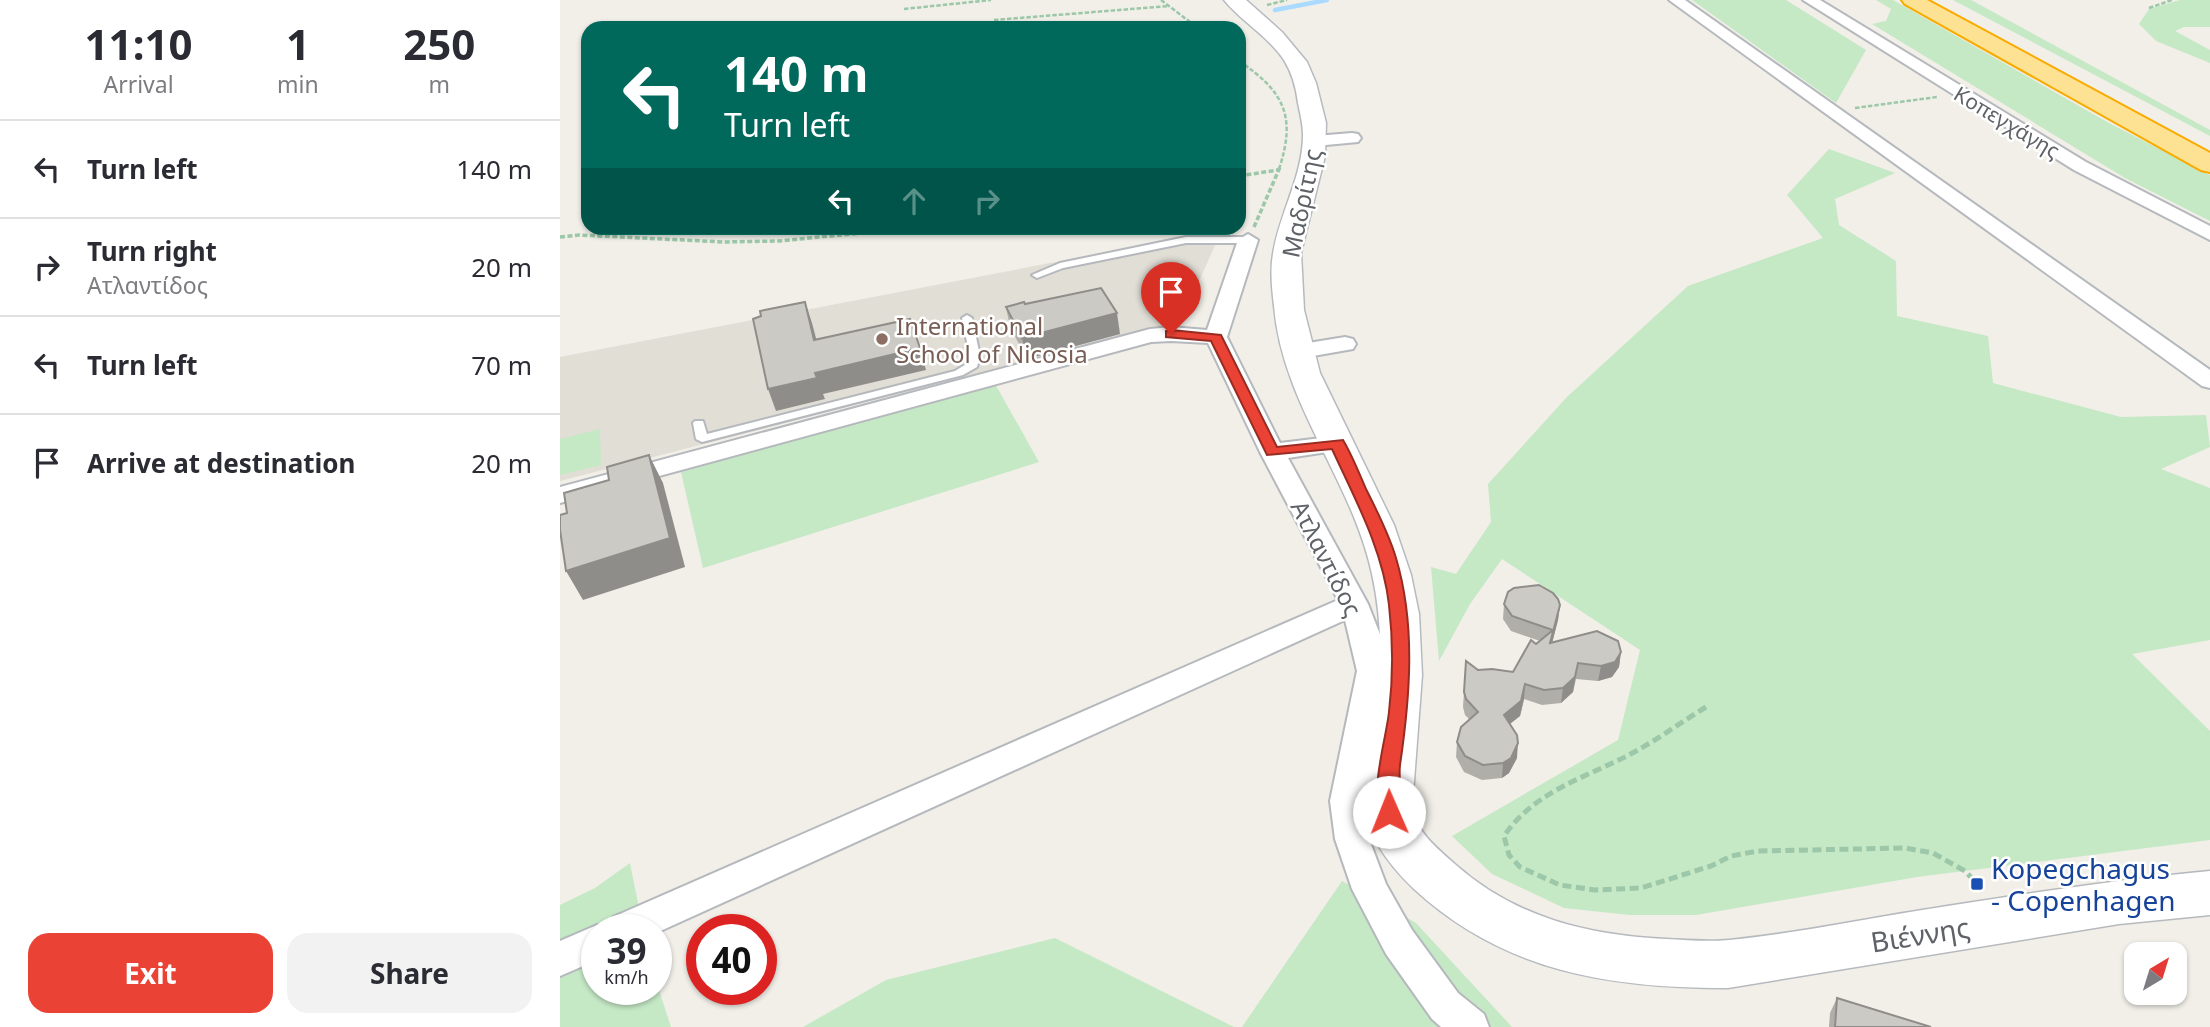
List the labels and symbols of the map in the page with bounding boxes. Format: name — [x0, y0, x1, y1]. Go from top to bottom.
street label: Κοπεγχάγης — [1949, 79, 2065, 165]
street label: Μαδρίτης — [1273, 146, 1329, 260]
pin — [1141, 262, 1201, 334]
place label: International School of Nicosia — [896, 309, 1088, 370]
marker: International School of Nicosia — [874, 331, 890, 347]
street label: Ατλαντίδος — [1284, 494, 1370, 622]
position arrow — [1352, 775, 1426, 849]
place label: Kopegchagus - Copenhagen — [1991, 849, 2176, 919]
marker: Kopegchagus - Copenhagen — [1969, 876, 1985, 892]
street label: Βιέννης — [1868, 907, 1972, 961]
speed limit sign: 40 — [686, 914, 777, 1005]
north arrow — [2124, 942, 2188, 1004]

